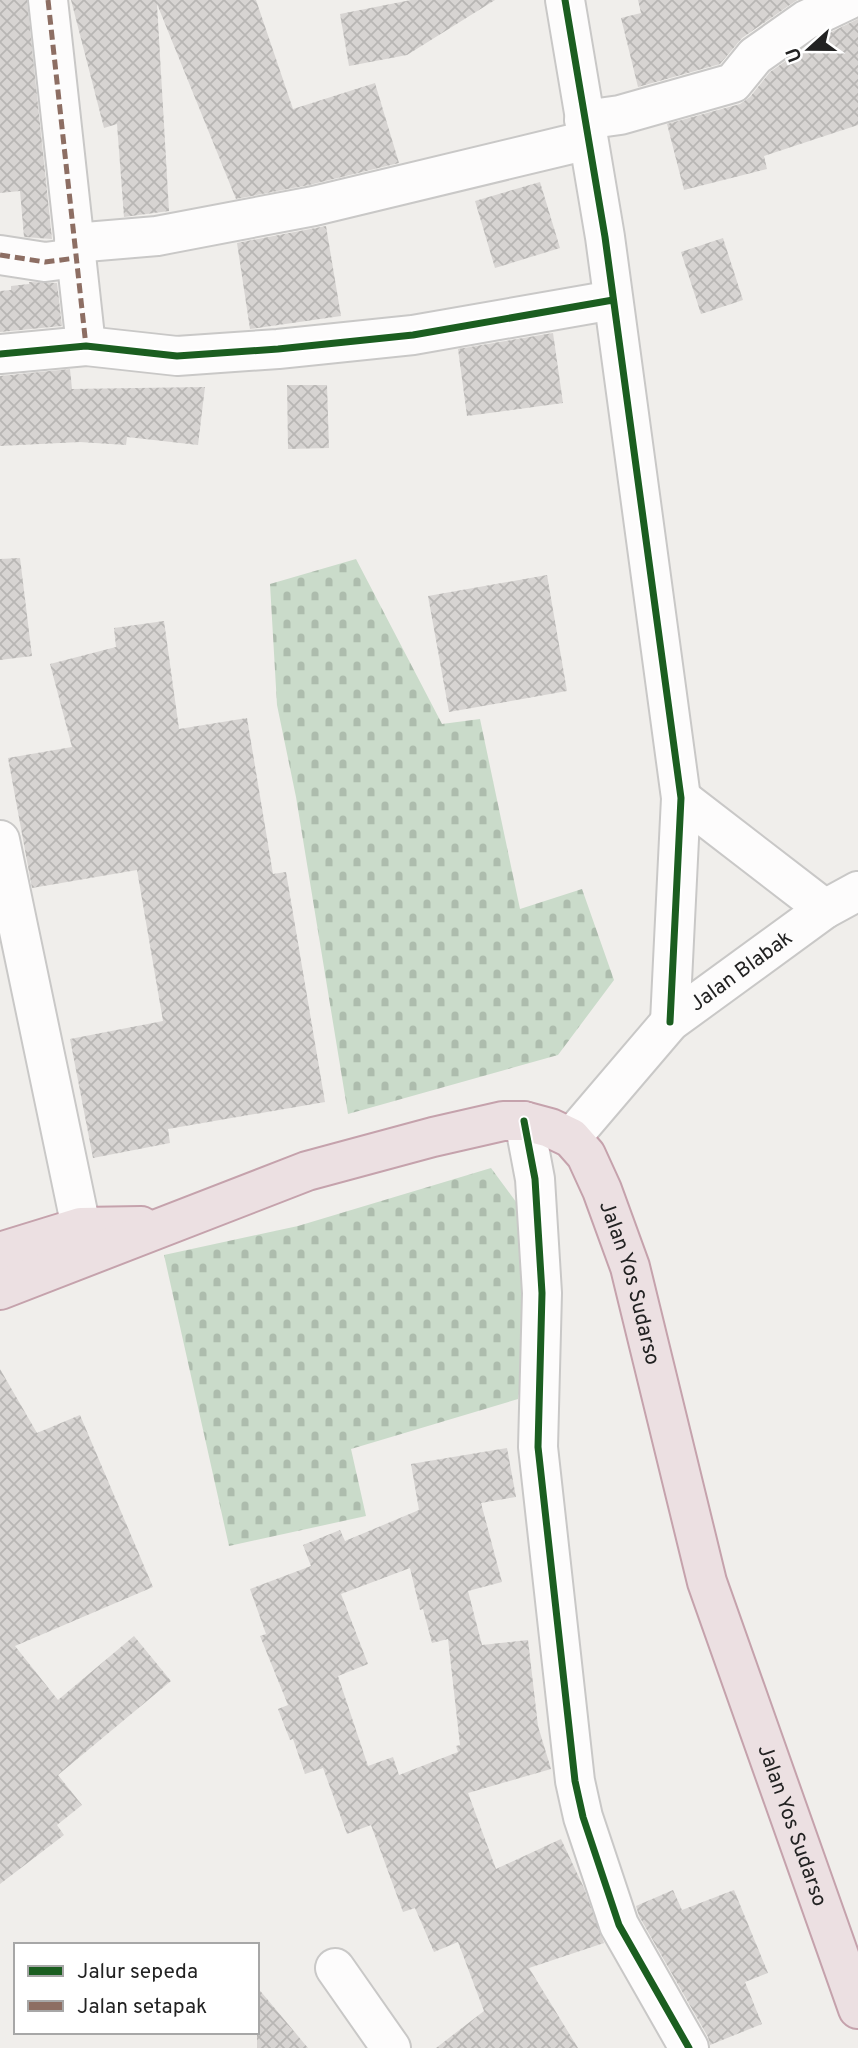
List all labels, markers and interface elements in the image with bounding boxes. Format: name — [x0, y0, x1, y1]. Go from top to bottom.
north arrow — [774, 14, 844, 84]
text: U — [781, 44, 809, 65]
street label: Jalan Blabak — [685, 925, 798, 1018]
street label: Jalan Yos Sudarso — [592, 1197, 665, 1368]
street label: Jalan Yos Sudarso — [751, 1741, 833, 1910]
legend — [14, 1943, 259, 2034]
text: Jalur sepeda — [77, 1959, 198, 1986]
text: Jalan setapak — [77, 1994, 207, 2021]

